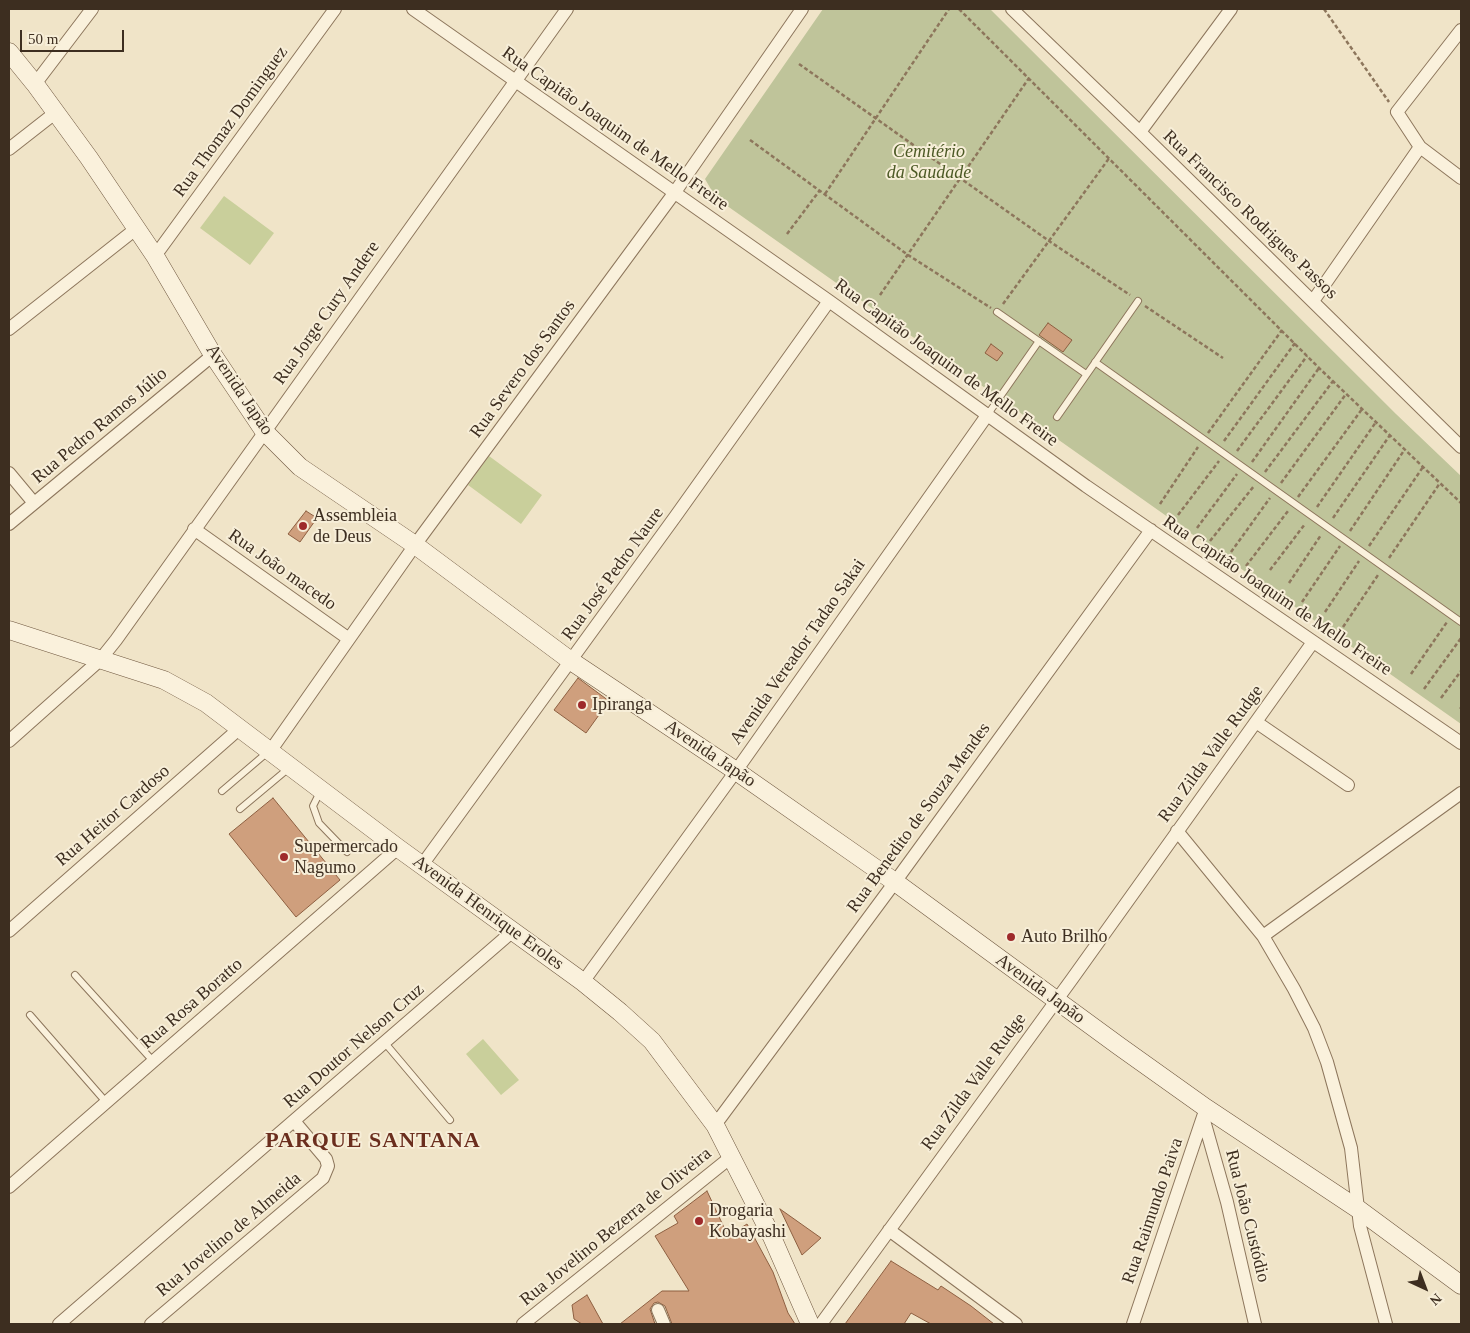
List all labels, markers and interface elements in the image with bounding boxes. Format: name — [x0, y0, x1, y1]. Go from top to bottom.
scale bar — [22, 20, 126, 52]
text: 50 m — [28, 31, 58, 47]
street label: Rua Thomaz Dominguez — [169, 42, 293, 202]
street label: Rua Capitão Joaquim de Mello Freire — [498, 42, 732, 216]
street label: Rua Francisco Rodrigues Passos — [1158, 126, 1342, 304]
park label: Cemitério da Saudade — [887, 141, 971, 183]
street label: Rua Jorge Cury Andere — [269, 237, 385, 389]
street label: Rua Capitão Joaquim de Mello Freire — [830, 274, 1062, 452]
street label: Rua Severo dos Santos — [466, 296, 580, 442]
street label: Avenida Japão — [201, 340, 277, 440]
street label: Rua Pedro Ramos Júlio — [28, 363, 172, 489]
street label: Rua José Pedro Naure — [557, 503, 669, 645]
place label: Assembleia de Deus — [313, 505, 397, 548]
street label: Rua Capitão Joaquim de Mello Freire — [1158, 511, 1396, 681]
marker: Assembleia de Deus — [297, 520, 309, 532]
street label: Rua João macedo — [224, 525, 340, 615]
street label: Avenida Vereador Tadao Sakai — [726, 555, 870, 749]
street label: Rua Zilda Valle Rudge — [1154, 681, 1268, 827]
place label: Ipiranga — [592, 694, 652, 716]
marker: Ipiranga — [576, 699, 588, 711]
street label: Avenida Japão — [660, 716, 760, 792]
street label: Rua Benedito de Souza Mendes — [843, 719, 995, 917]
street label: Rua Heitor Cardoso — [52, 761, 174, 871]
place label: Supermercado Nagumo — [294, 836, 398, 879]
marker: Supermercado Nagumo — [278, 851, 290, 863]
street label: Avenida Henrique Eroles — [408, 851, 568, 975]
place label: Auto Brilho — [1021, 926, 1108, 948]
marker: Auto Brilho — [1005, 931, 1017, 943]
street label: Avenida Japão — [991, 949, 1089, 1029]
street label: Rua Rosa Boratto — [137, 954, 247, 1054]
street label: Rua Doutor Nelson Cruz — [279, 979, 429, 1113]
street label: Rua Zilda Valle Rudge — [917, 1009, 1031, 1155]
district label: PARQUE SANTANA — [264, 1128, 482, 1154]
street label: Rua Raimundo Paiva — [1118, 1135, 1188, 1287]
street label: Rua Jovelino Bezerra de Oliveira — [516, 1143, 716, 1311]
street label: Rua João Custódio — [1220, 1147, 1274, 1285]
street label: Rua Jovelino de Almeida — [152, 1168, 306, 1302]
place label: Drogaria Kobayashi — [709, 1200, 786, 1242]
marker: Drogaria Kobayashi — [693, 1215, 705, 1227]
north arrow — [1400, 1263, 1450, 1313]
text: N — [1427, 1290, 1444, 1308]

